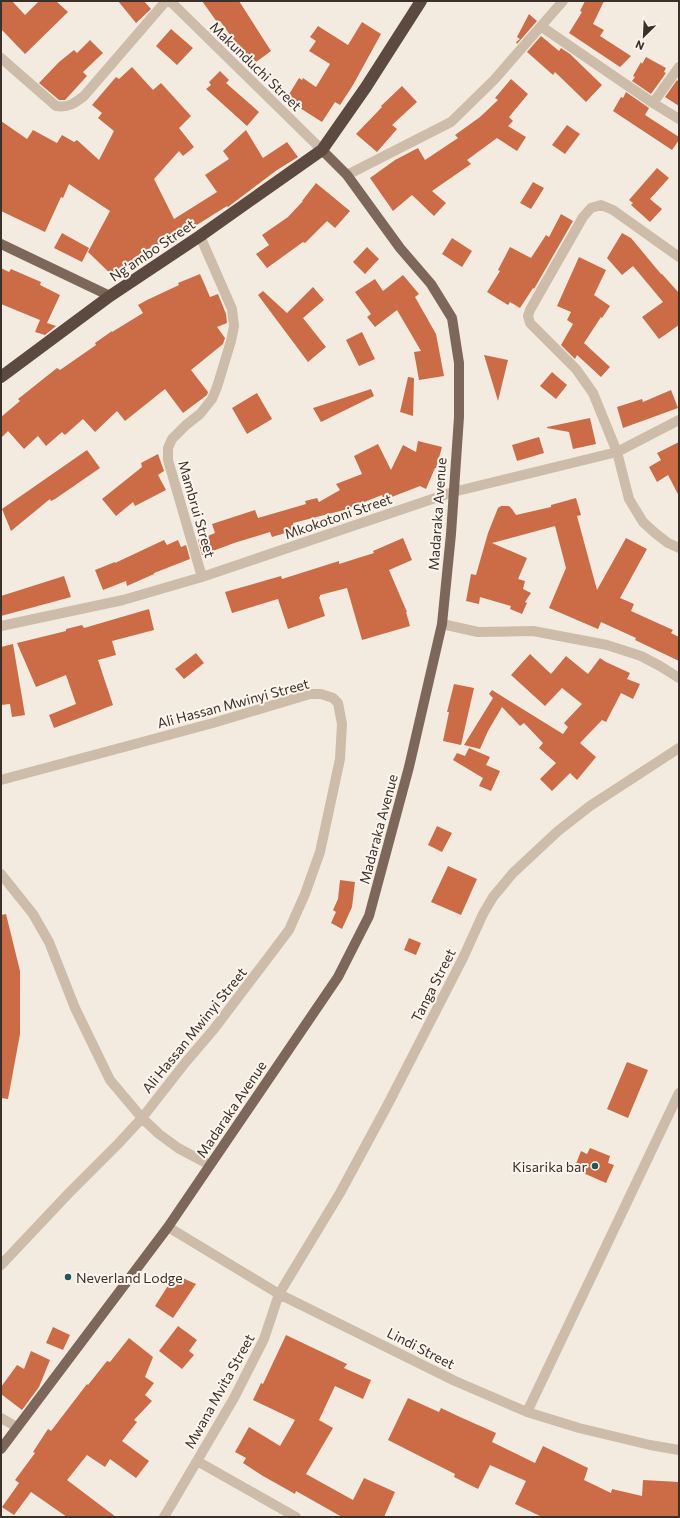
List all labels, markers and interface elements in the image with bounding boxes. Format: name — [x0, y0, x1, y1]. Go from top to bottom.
north arrow — [624, 16, 664, 56]
street label: Makunduchi Street — [207, 18, 306, 114]
text: N — [633, 38, 646, 53]
street label: Ng’ambo Street — [106, 215, 198, 285]
street label: Madaraka Avenue — [425, 457, 449, 571]
street label: Mambrui Street — [175, 458, 219, 560]
street label: Mkokotoni Street — [282, 490, 394, 542]
street label: Ali Hassan Mwinyi Street — [155, 674, 311, 731]
street label: Madaraka Avenue — [355, 772, 401, 886]
street label: Tanga Street — [407, 945, 459, 1025]
street label: Ali Hassan Mwinyi Street — [138, 964, 250, 1096]
street label: Madaraka Avenue — [192, 1057, 270, 1161]
place label: Kisarika bar — [512, 1158, 587, 1175]
marker: Kisarika bar — [590, 1161, 600, 1171]
place label: Neverland Lodge — [76, 1269, 183, 1286]
marker: Neverland Lodge — [63, 1272, 73, 1282]
street label: Lindi Street — [384, 1324, 458, 1372]
street label: Mwana Mvita Street — [180, 1331, 258, 1451]

